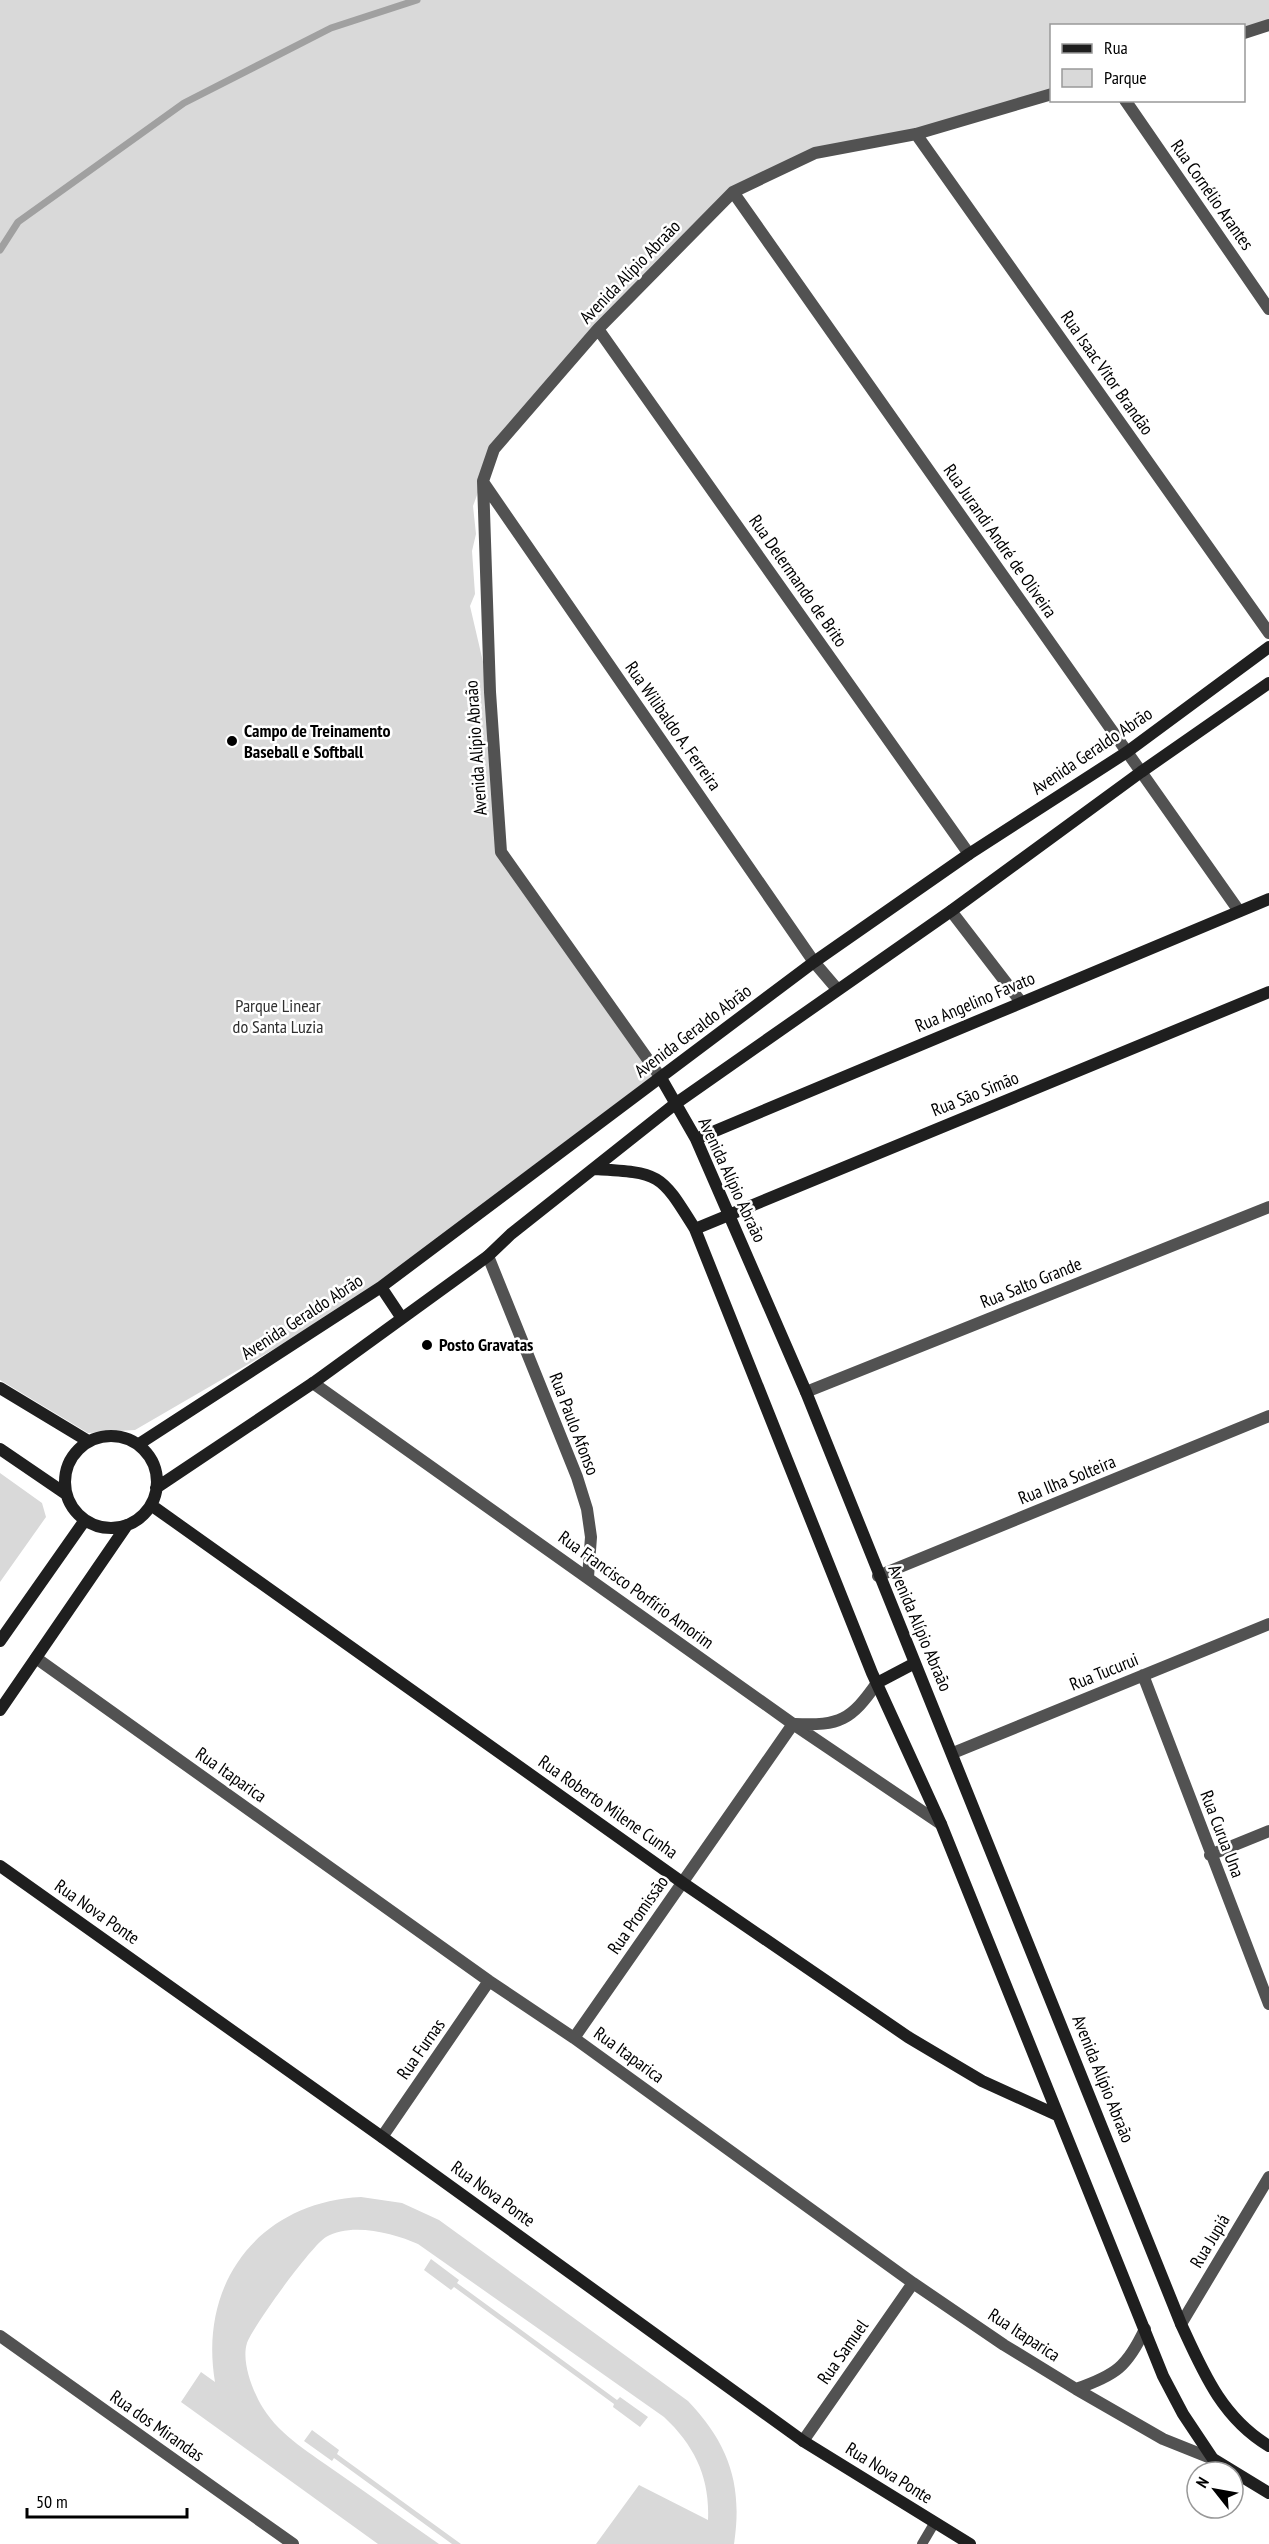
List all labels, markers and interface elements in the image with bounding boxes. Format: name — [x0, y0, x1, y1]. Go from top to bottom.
legend — [1050, 24, 1245, 102]
text: Rua — [1104, 36, 1128, 59]
text: Parque — [1104, 66, 1147, 89]
street label: Rua Cornélio Arantes — [1166, 135, 1259, 254]
street label: Avenida Alípio Abraão — [574, 215, 685, 328]
street label: Rua Isaac Vitor Brandão — [1056, 306, 1159, 439]
street label: Rua Jurandi André de Oliveira — [939, 459, 1062, 622]
street label: Rua Delermando de Brito — [744, 510, 853, 651]
street label: Rua Wilibaldo A. Ferreira — [620, 657, 727, 795]
street label: Avenida Alípio Abraão — [459, 679, 492, 816]
street label: Avenida Geraldo Abrão — [1027, 702, 1157, 799]
place label: Campo de Treinamento Baseball e Softball — [244, 719, 391, 763]
marker: Campo de Treinamento Baseball e Softball — [225, 734, 239, 748]
street label: Rua Angelino Favato — [912, 966, 1038, 1037]
street label: Avenida Geraldo Abrão — [630, 979, 756, 1082]
park label: Parque Linear do Santa Luzia — [233, 994, 323, 1038]
street label: Rua São Simão — [928, 1066, 1022, 1121]
street label: Avenida Alípio Abraão — [693, 1114, 772, 1246]
street label: Rua Salto Grande — [977, 1252, 1085, 1313]
street label: Avenida Geraldo Abrão — [236, 1268, 367, 1365]
place label: Posto Gravatas — [439, 1333, 533, 1356]
marker: Posto Gravatas — [420, 1338, 434, 1352]
street label: Rua Paulo Afonso — [544, 1369, 605, 1479]
street label: Rua Ilha Solteira — [1015, 1450, 1119, 1509]
street label: Rua Francisco Porfírio Amorim — [554, 1526, 718, 1654]
street label: Avenida Alípio Abraão — [883, 1561, 958, 1695]
street label: Rua Tucurui — [1066, 1647, 1142, 1696]
street label: Rua Itaparica — [191, 1742, 271, 1807]
street label: Rua Roberto Milene Cunha — [534, 1750, 683, 1863]
street label: Rua Curua Una — [1195, 1787, 1250, 1881]
street label: Rua Promissão — [602, 1871, 673, 1958]
street label: Rua Nova Ponte — [50, 1874, 144, 1949]
street label: Avenida Alípio Abraão — [1067, 2012, 1140, 2146]
street label: Rua Furnas — [391, 2014, 450, 2084]
street label: Rua Itaparica — [590, 2021, 669, 2088]
street label: Rua Nova Ponte — [447, 2155, 540, 2232]
street label: Rua Jupiá — [1185, 2210, 1235, 2272]
street label: Rua Itaparica — [984, 2303, 1065, 2366]
street label: Rua Samuel — [812, 2314, 874, 2388]
street label: Rua dos Mirandas — [106, 2385, 209, 2466]
street label: Rua Nova Ponte — [842, 2437, 937, 2508]
north arrow — [1185, 2460, 1245, 2520]
text: N — [1191, 2473, 1213, 2491]
scale bar — [27, 2481, 188, 2519]
text: 50 m — [36, 2490, 68, 2513]

